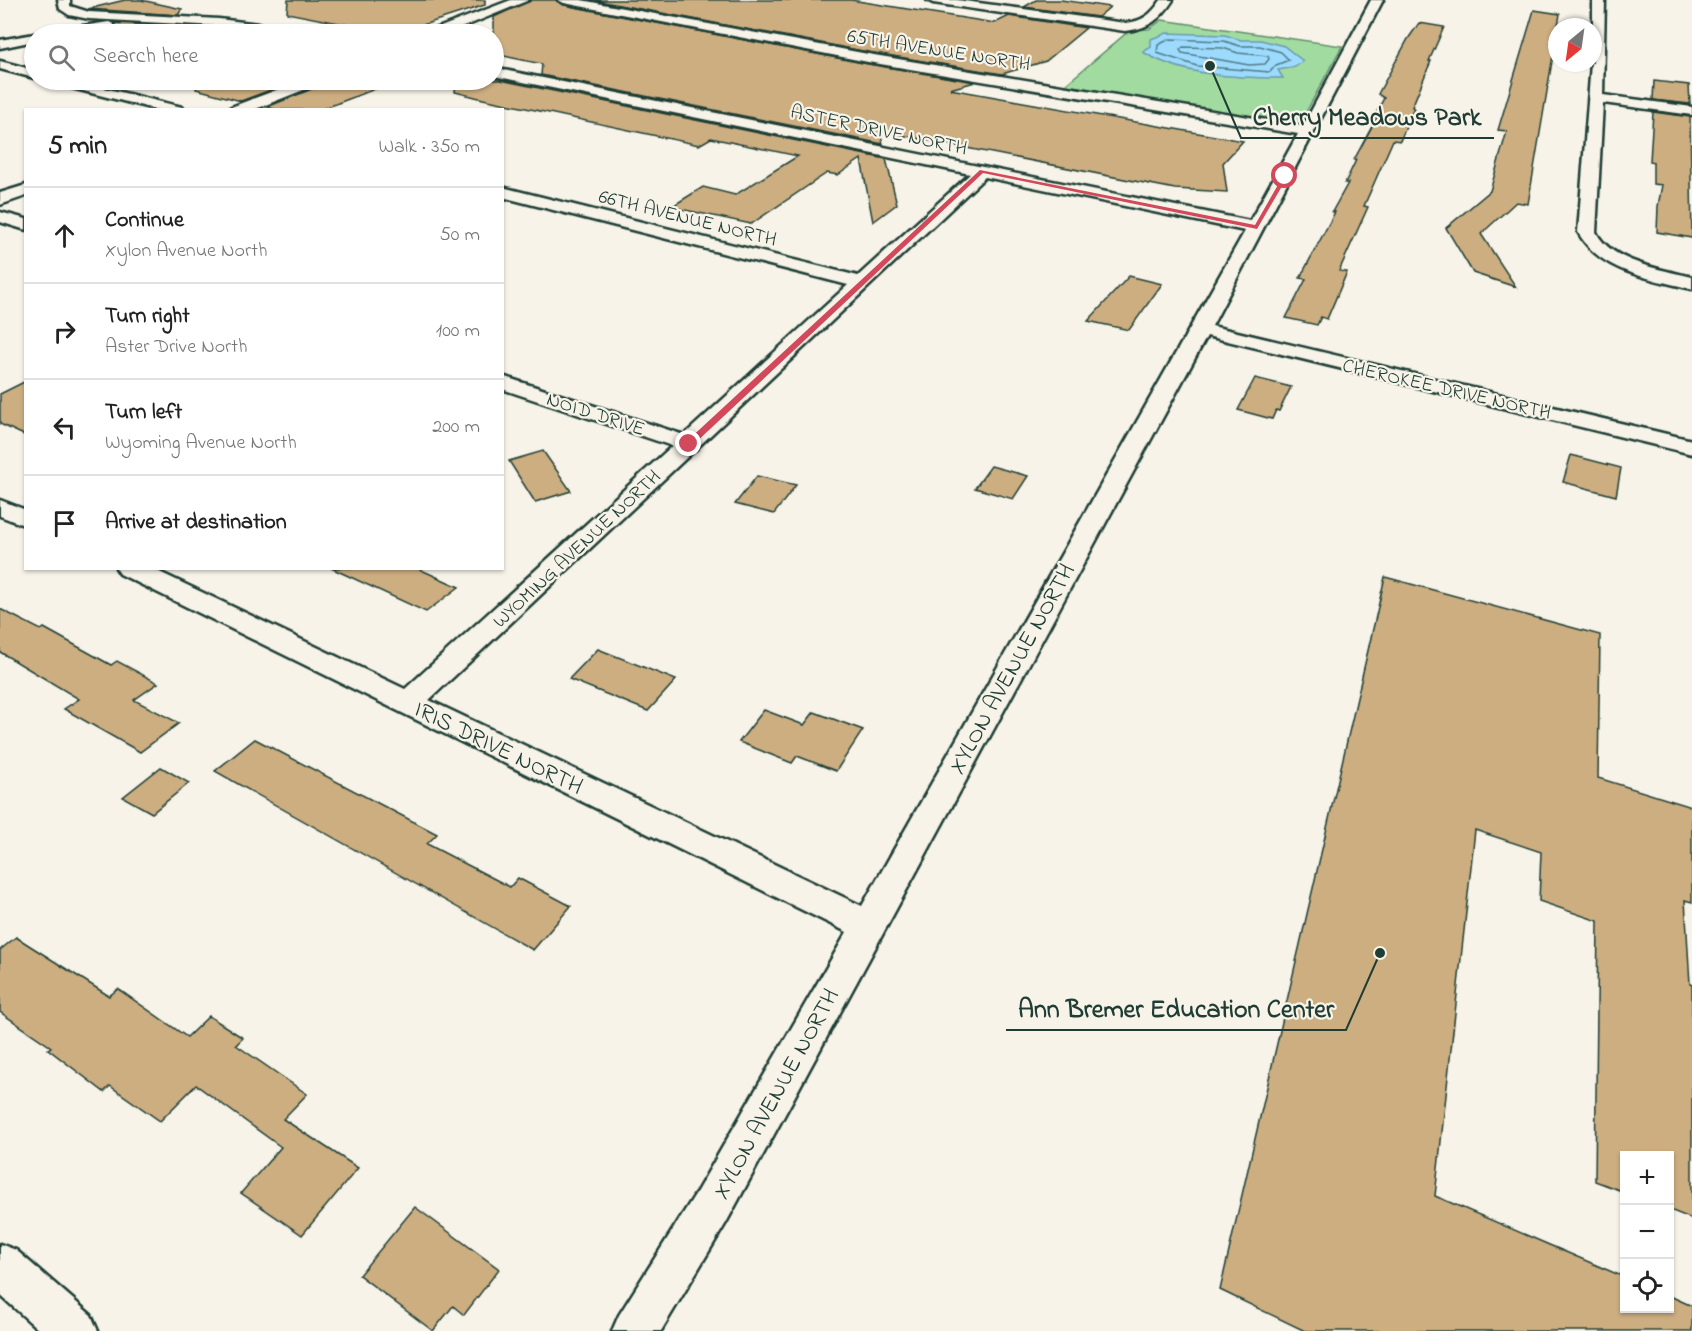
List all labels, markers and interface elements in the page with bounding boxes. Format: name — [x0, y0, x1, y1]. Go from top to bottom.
north arrow — [1548, 18, 1602, 72]
street label: 65TH AVENUE NORTH — [845, 23, 1032, 80]
search box — [24, 24, 504, 90]
icon: search — [45, 41, 78, 74]
text: Search here — [93, 41, 198, 73]
callout: Cherry Meadows Park — [1241, 94, 1494, 138]
street label: ASTER DRIVE NORTH — [787, 99, 970, 164]
text: Cherry Meadows Park — [1253, 100, 1482, 138]
text: 5 min — [48, 128, 107, 166]
text: Walk · 350 m — [378, 133, 480, 162]
route start — [1271, 162, 1297, 188]
street label: 66TH AVENUE NORTH — [595, 183, 779, 256]
text: Continue — [105, 205, 184, 237]
icon: ahead — [48, 219, 81, 252]
text: 50 m — [439, 221, 480, 250]
text: Xylon Avenue North — [105, 237, 267, 266]
text: Turn right — [105, 301, 190, 333]
icon: right — [48, 315, 81, 348]
text: 100 m — [436, 317, 480, 346]
text: Aster Drive North — [105, 333, 247, 362]
street label: CHEROKEE DRIVE NORTH — [1339, 352, 1554, 429]
street label: NOID DRIVE — [542, 386, 648, 445]
text: Turn left — [105, 397, 182, 429]
icon: left — [48, 411, 81, 444]
text: 200 m — [432, 413, 480, 442]
text: Wyoming Avenue North — [105, 429, 297, 458]
route end — [675, 430, 701, 456]
street label: WYOMING AVENUE NORTH — [487, 464, 668, 636]
icon: arrive — [48, 507, 81, 540]
text: Arrive at destination — [105, 507, 287, 539]
street label: XYLON AVENUE NORTH — [941, 558, 1086, 781]
street label: IRIS DRIVE NORTH — [407, 693, 588, 805]
street label: XYLON AVENUE NORTH — [705, 983, 850, 1206]
callout: Ann Bremer Education Center — [1006, 986, 1346, 1030]
text: Ann Bremer Education Center — [1018, 992, 1335, 1030]
map controls — [1620, 1151, 1674, 1313]
button: + — [1620, 1151, 1674, 1205]
button: − — [1620, 1205, 1674, 1259]
button: locate — [1620, 1259, 1674, 1313]

